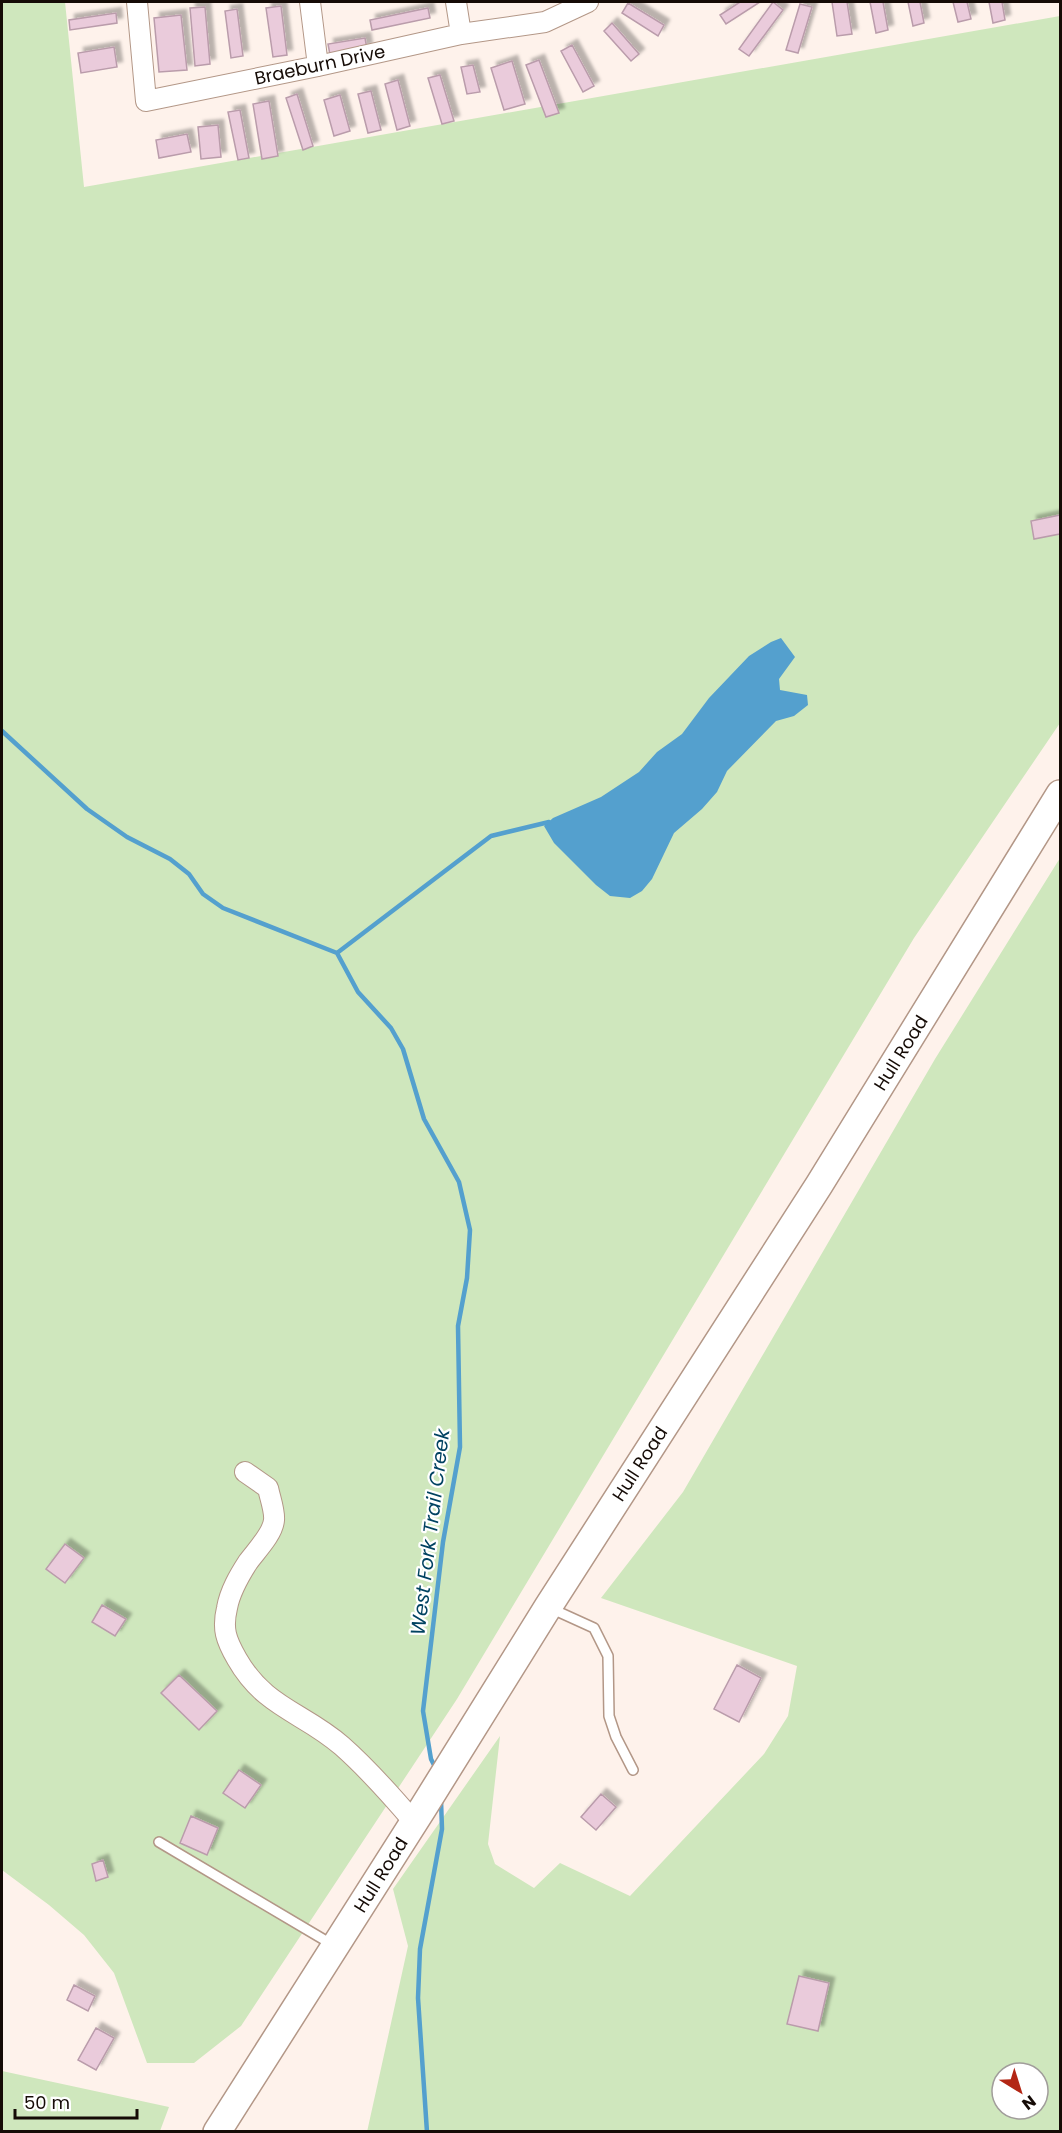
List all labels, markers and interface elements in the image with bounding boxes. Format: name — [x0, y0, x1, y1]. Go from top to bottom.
street label: Braeburn Drive — [252, 38, 388, 91]
street label: Hull Road — [868, 1010, 934, 1095]
street label: Hull Road — [606, 1422, 673, 1506]
water label: West Fork Trail Creek — [403, 1425, 457, 1637]
street label: Hull Road — [348, 1832, 414, 1917]
north arrow — [990, 2061, 1050, 2121]
scale bar — [15, 2082, 136, 2120]
text: 50 m — [24, 2090, 70, 2115]
text: N — [1017, 2090, 1041, 2115]

